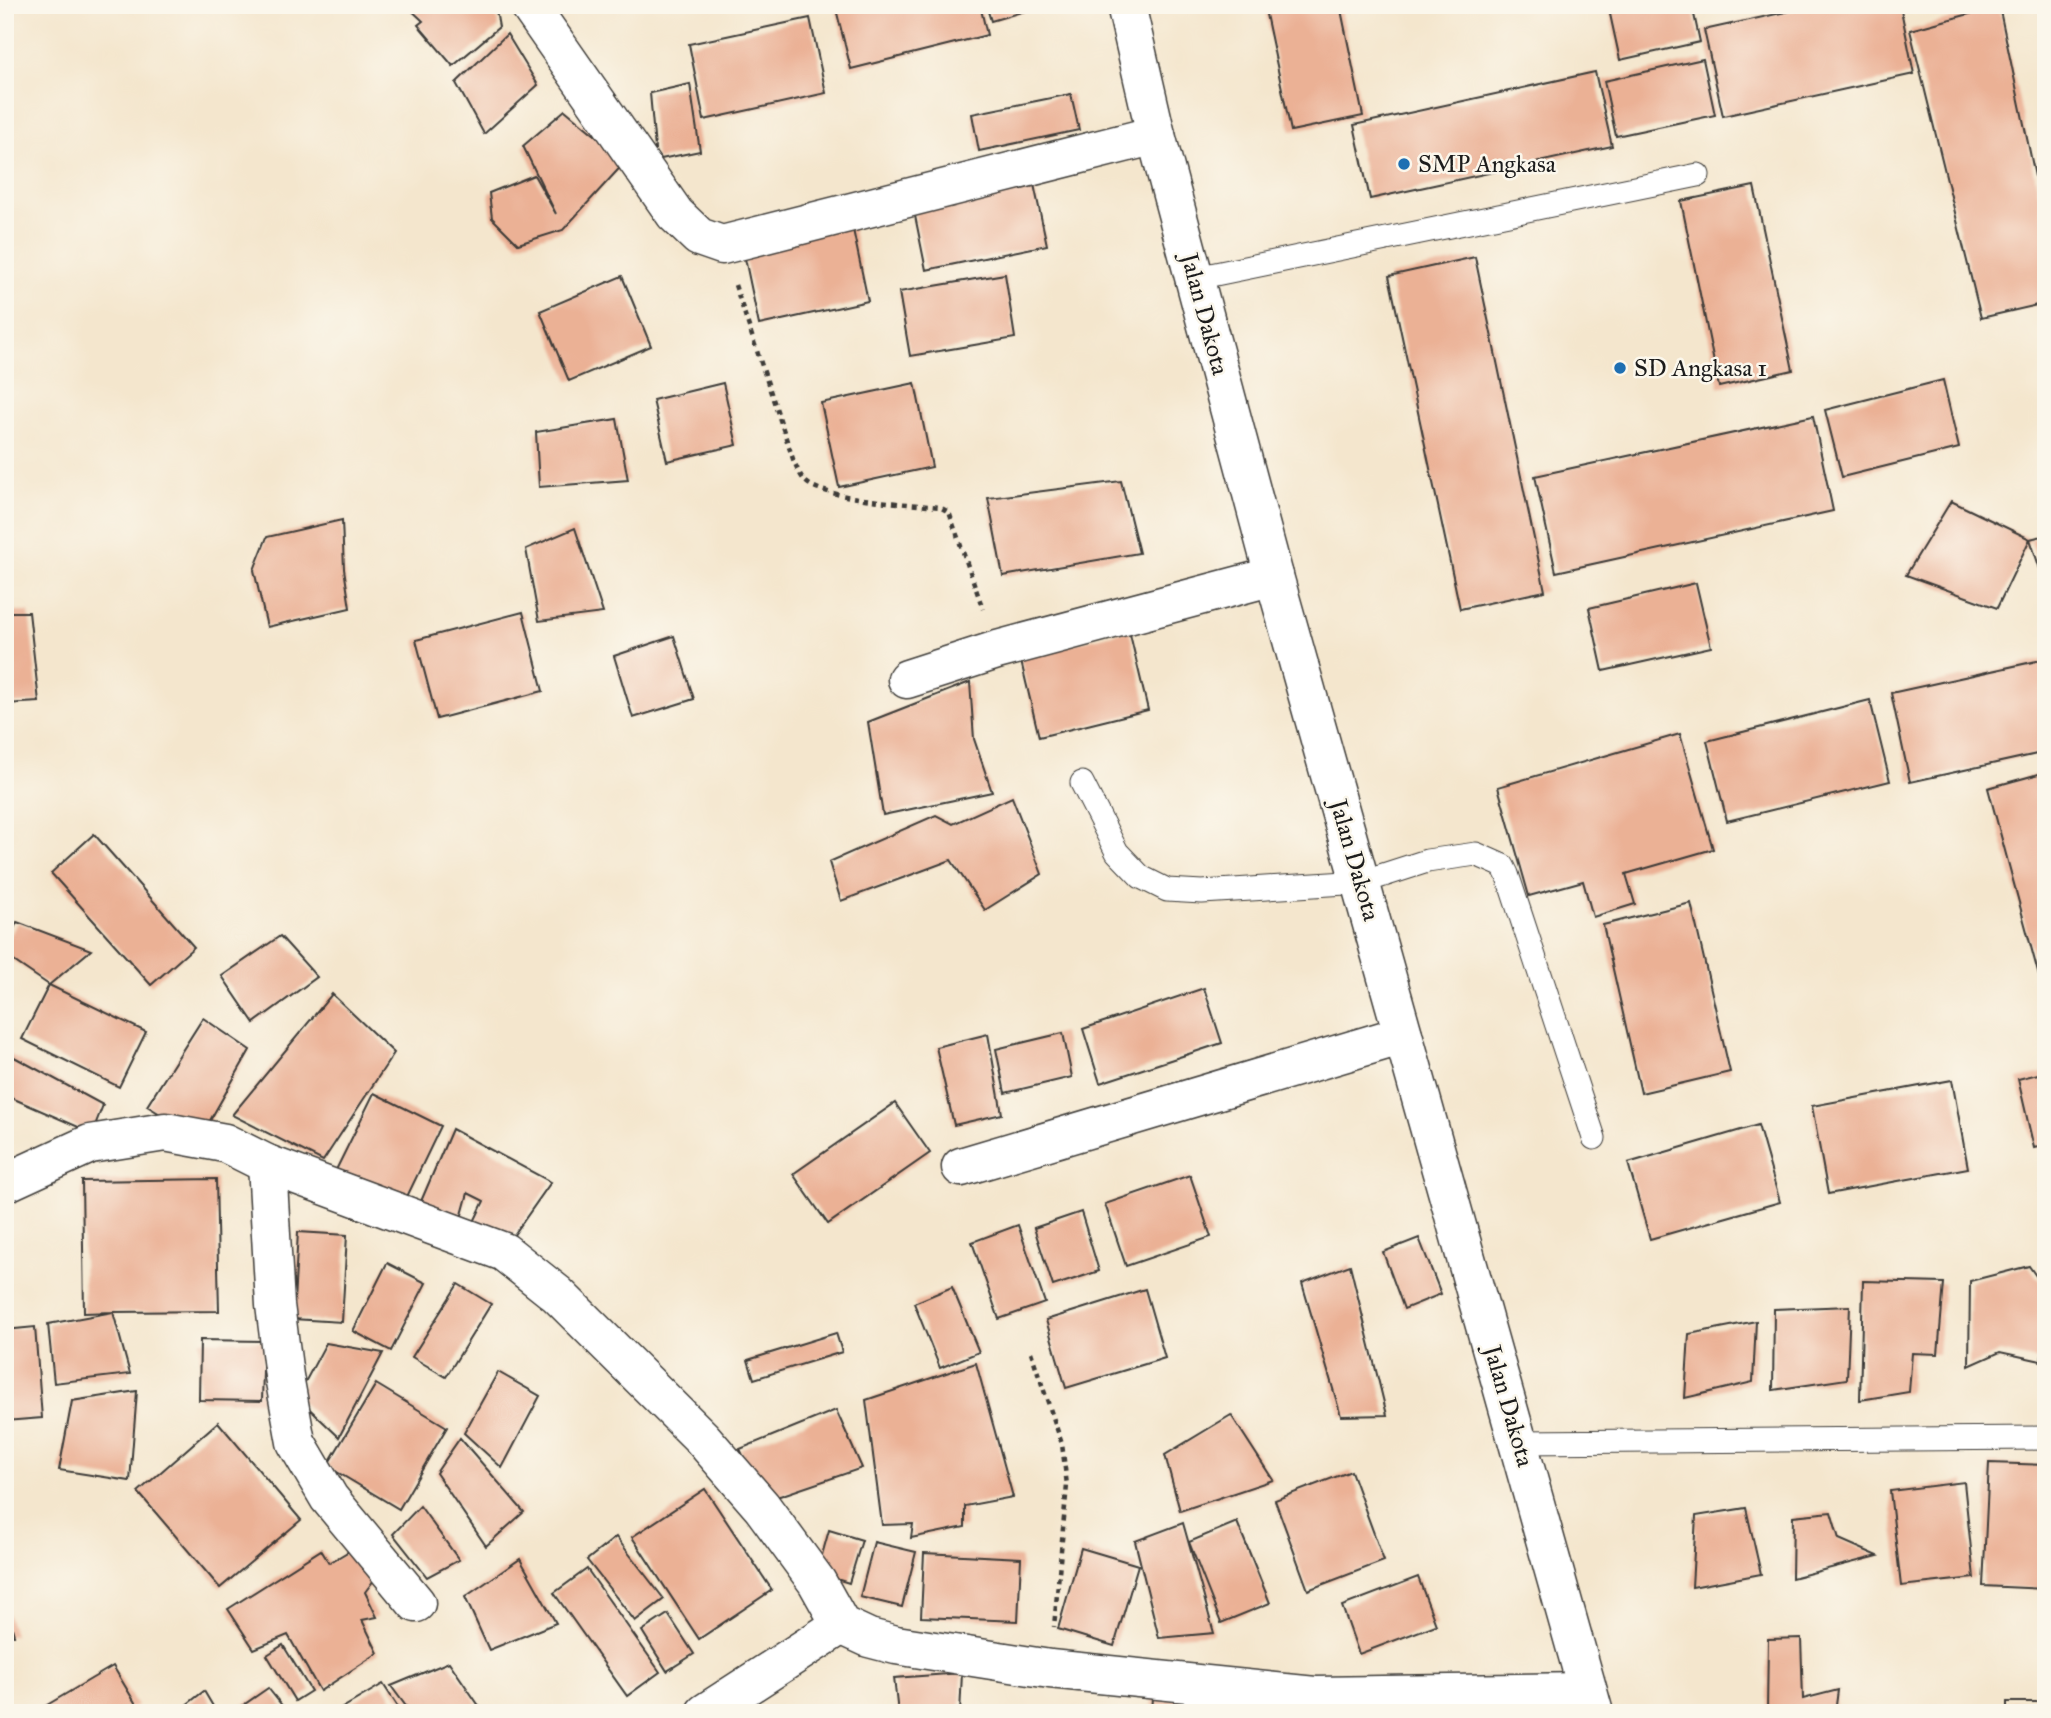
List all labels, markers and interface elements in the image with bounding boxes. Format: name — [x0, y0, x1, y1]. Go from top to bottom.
place label: SMP Angkasa — [1418, 149, 1557, 179]
marker: SMP Angkasa — [1396, 156, 1412, 172]
street label: Jalan Dakota — [1174, 247, 1236, 379]
place label: SD Angkasa 1 — [1634, 353, 1767, 383]
marker: SD Angkasa 1 — [1612, 360, 1628, 376]
street label: Jalan Dakota — [1323, 793, 1387, 925]
street label: Jalan Dakota — [1477, 1339, 1541, 1471]

